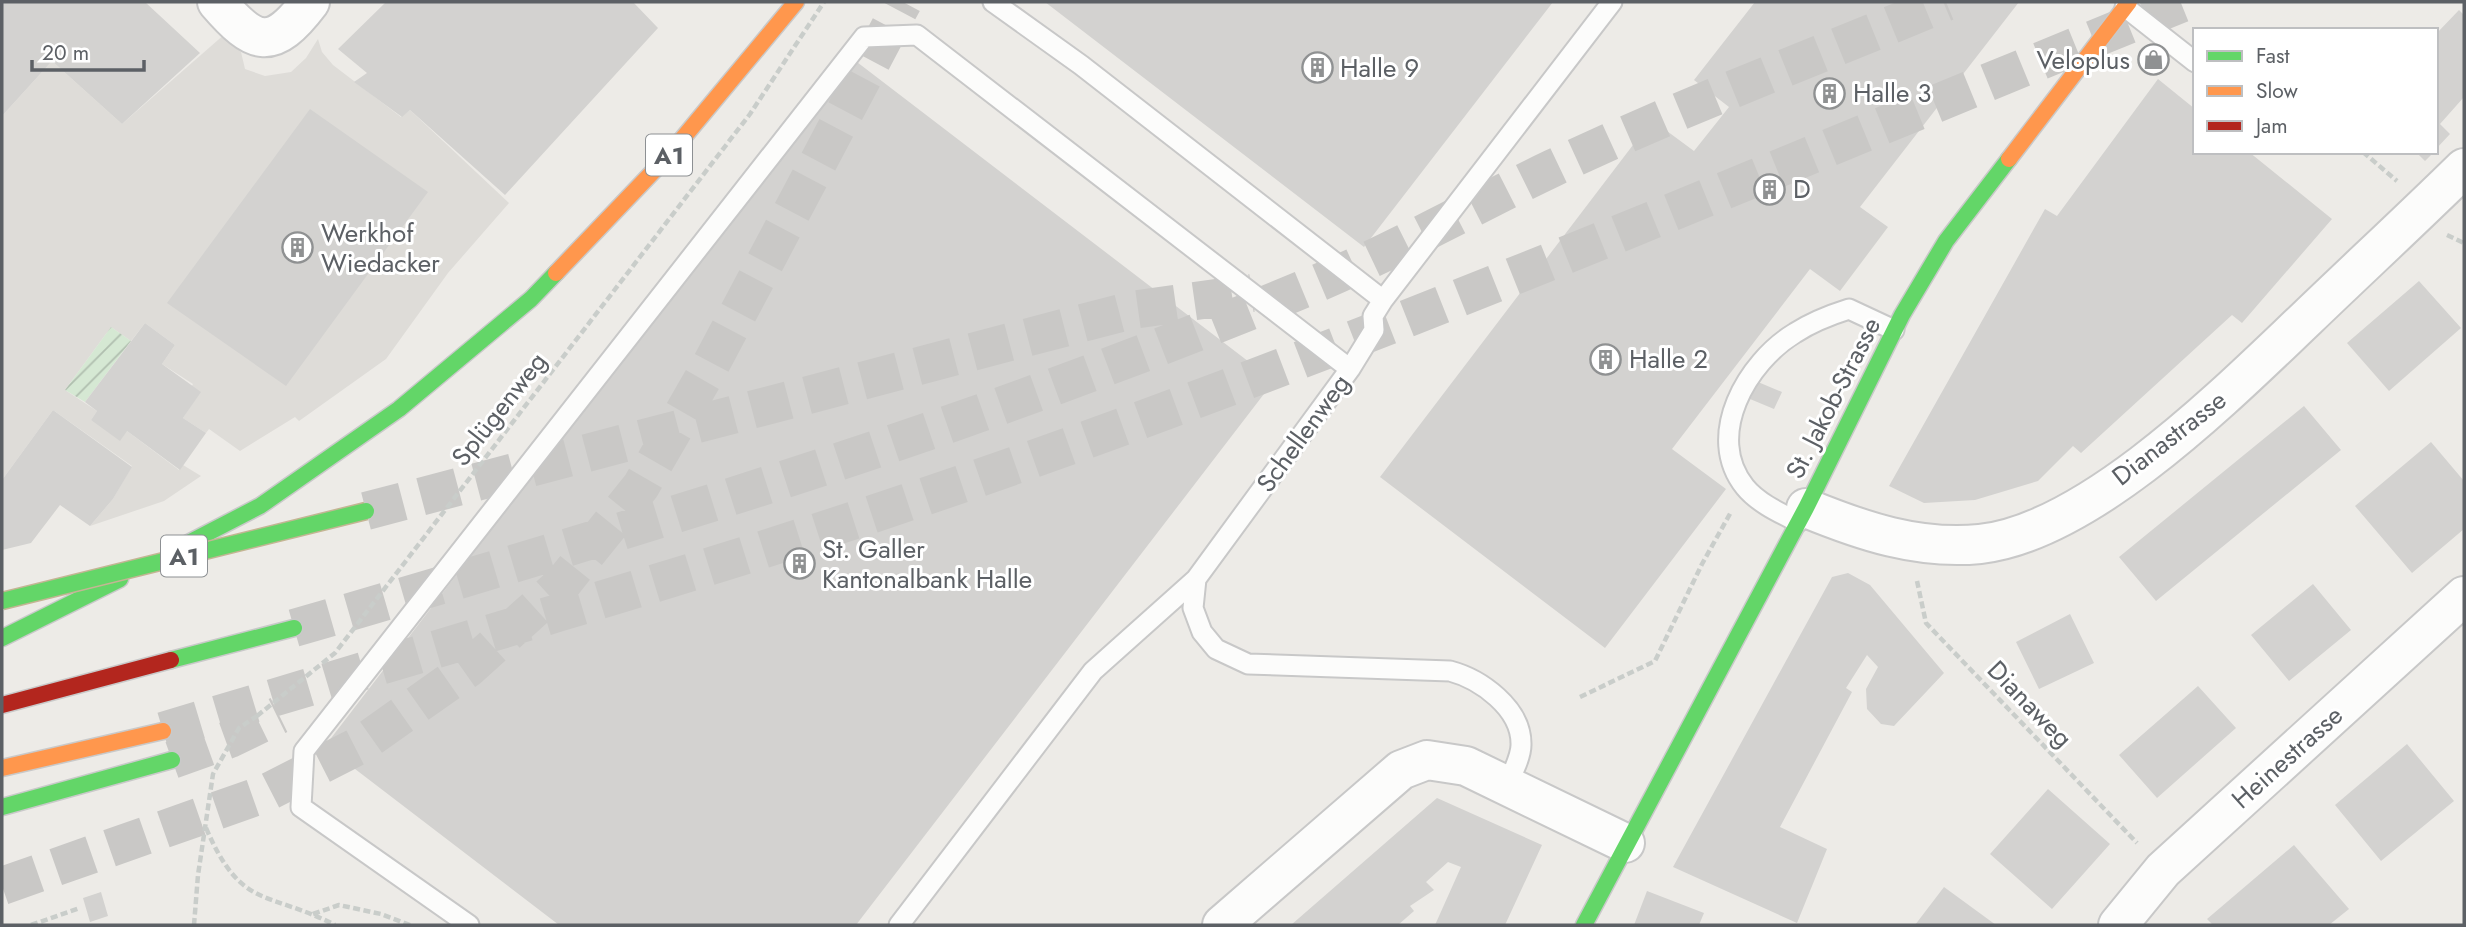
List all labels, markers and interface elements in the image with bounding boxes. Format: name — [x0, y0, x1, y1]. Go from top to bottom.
scale bar — [32, 28, 144, 72]
legend — [2193, 28, 2438, 154]
text: 20 m — [42, 38, 89, 68]
place label: Veloplus — [2036, 41, 2130, 79]
text: Fast — [2256, 41, 2289, 71]
shop icon: Veloplus — [2136, 43, 2170, 77]
place label: Halle 9 — [1340, 49, 1419, 87]
building icon: Halle 9 — [1300, 51, 1334, 85]
place label: Halle 3 — [1853, 74, 1931, 112]
building icon: Halle 3 — [1813, 76, 1847, 110]
text: Slow — [2256, 76, 2298, 106]
text: Jam — [2253, 111, 2288, 141]
road number: A1 — [646, 134, 692, 176]
place label: D — [1793, 170, 1811, 208]
building icon: D — [1753, 172, 1787, 206]
place label: Werkhof Wiedacker — [321, 214, 440, 282]
building icon: Werkhof Wiedacker — [281, 231, 315, 265]
street label: St. Jakob-Strasse — [1776, 311, 1890, 485]
place label: Halle 2 — [1629, 340, 1708, 378]
building icon: Halle 2 — [1589, 342, 1623, 376]
street label: Splügenweg — [442, 344, 556, 474]
street label: Schellenweg — [1247, 366, 1359, 500]
street label: Dianastrasse — [2104, 381, 2234, 495]
place label: St. Galler Kantonalbank Halle — [822, 530, 1032, 598]
road number: A1 — [161, 536, 207, 576]
building icon: St. Galler Kantonalbank Halle — [782, 547, 816, 581]
street label: Dianaweg — [1979, 652, 2081, 756]
street label: Heinestrasse — [2223, 697, 2351, 817]

